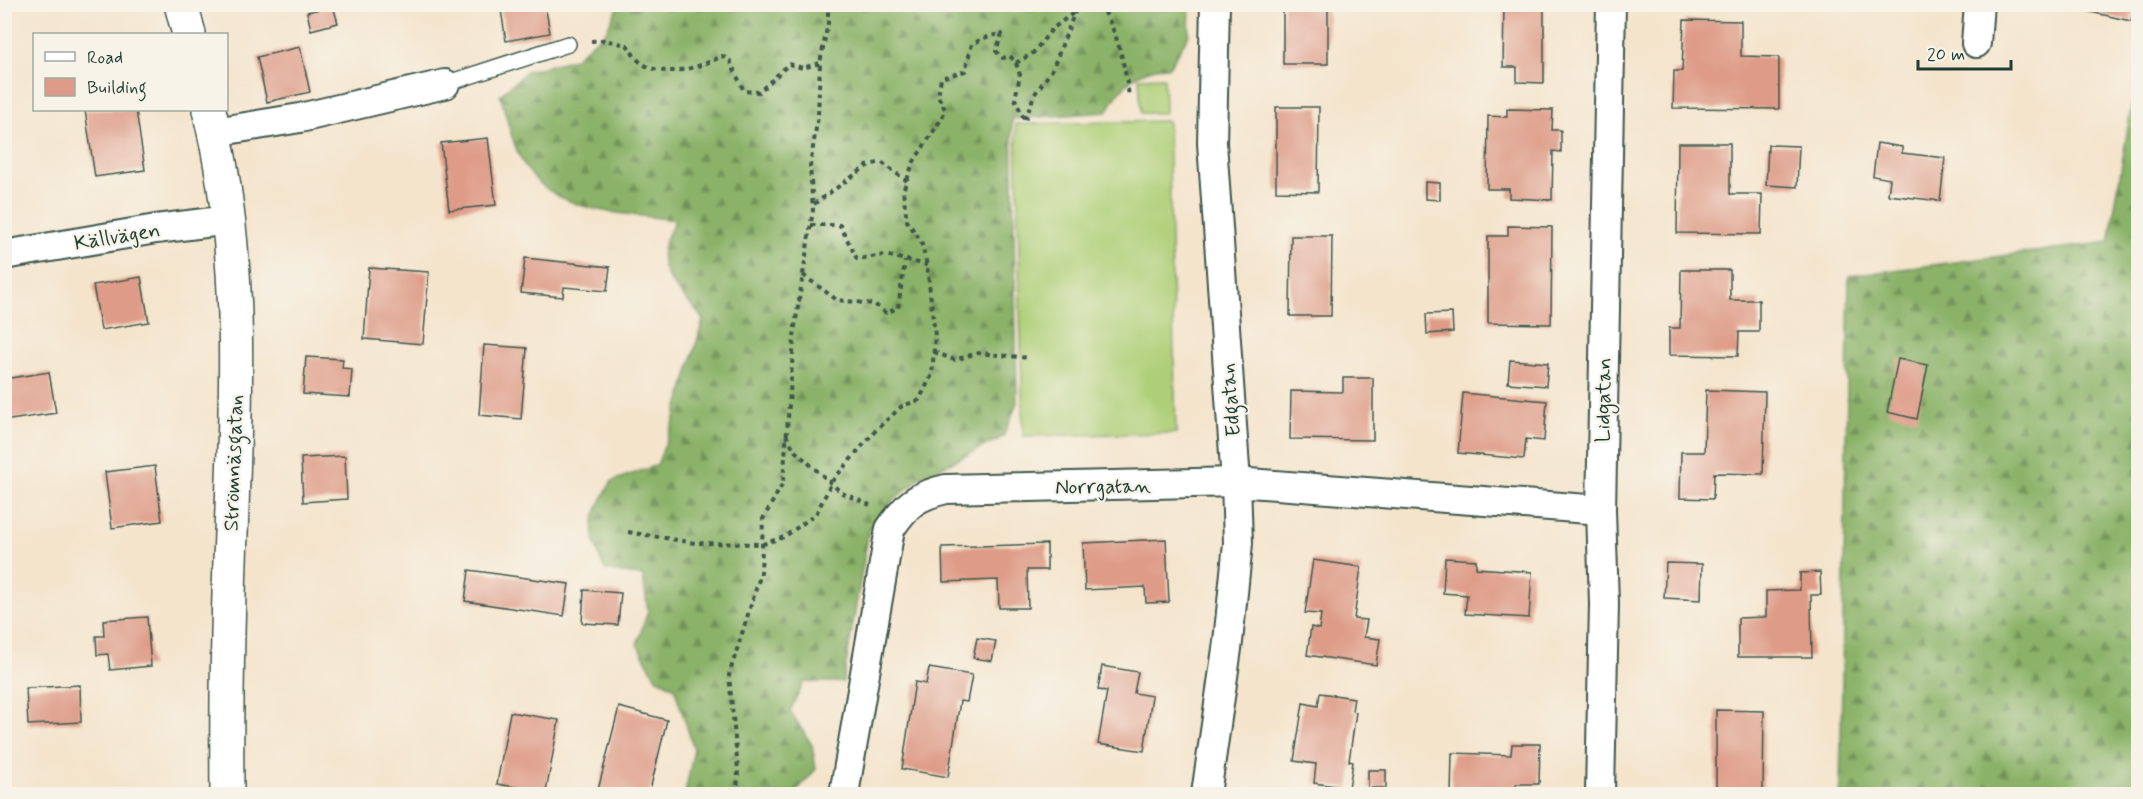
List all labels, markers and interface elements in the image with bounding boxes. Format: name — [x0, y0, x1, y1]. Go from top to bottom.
legend — [33, 33, 228, 111]
scale bar — [1918, 33, 2011, 71]
text: 20 m — [1927, 43, 1965, 67]
text: Road — [87, 46, 123, 70]
text: Building — [87, 76, 147, 102]
street label: Källvägen — [72, 216, 162, 258]
street label: Lidgatan — [1589, 357, 1620, 443]
street label: Edgatan — [1214, 362, 1250, 438]
street label: Strömnäsgatan — [218, 394, 252, 532]
street label: Norrgatan — [1055, 472, 1152, 502]

